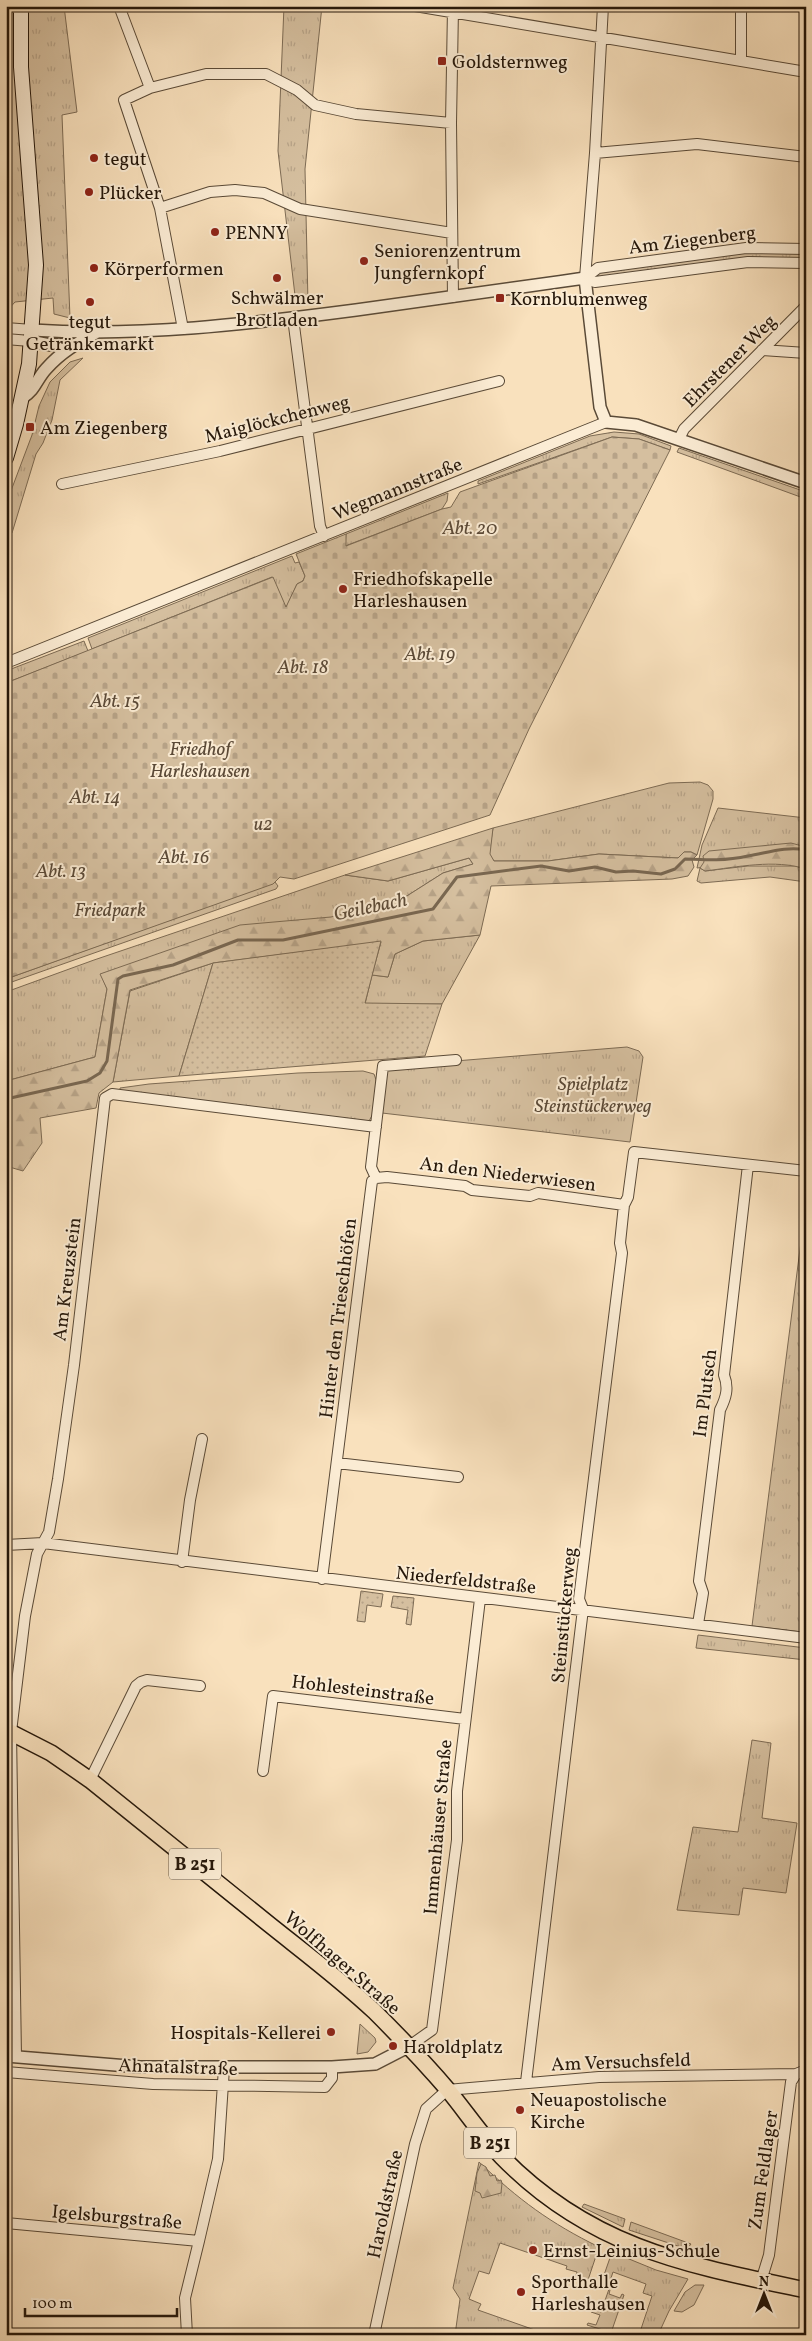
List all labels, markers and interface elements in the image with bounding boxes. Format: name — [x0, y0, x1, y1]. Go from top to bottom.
place label: Goldsternweg — [452, 50, 568, 76]
marker: Goldsternweg — [436, 55, 448, 67]
place label: tegut — [104, 147, 147, 173]
marker: tegut — [88, 152, 100, 164]
place label: Plücker — [99, 181, 162, 207]
marker: Plücker — [83, 186, 95, 198]
street label: Am Ziegenberg — [627, 220, 757, 262]
place label: PENNY — [225, 221, 288, 247]
marker: PENNY — [209, 226, 221, 238]
place label: Seniorenzentrum Jungfernkopf — [374, 239, 521, 287]
marker: Seniorenzentrum Jungfernkopf — [358, 255, 370, 267]
place label: Körperformen — [104, 257, 224, 283]
marker: Körperformen — [88, 262, 100, 274]
marker: Schwälmer Brotladen — [271, 272, 283, 284]
place label: Schwälmer Brotladen — [231, 286, 323, 334]
place label: Kornblumenweg — [510, 287, 648, 313]
marker: Kornblumenweg — [494, 292, 506, 304]
marker: tegut Getränkemarkt — [84, 296, 96, 308]
street label: Ehrstener Weg — [678, 309, 783, 414]
place label: tegut Getränkemarkt — [26, 310, 155, 358]
street label: Maiglöckchenweg — [202, 389, 353, 451]
place label: Am Ziegenberg — [40, 416, 168, 442]
marker: Am Ziegenberg — [24, 421, 36, 433]
street label: Wegmannstraße — [329, 452, 467, 528]
park label: Abt. 20 — [441, 516, 498, 542]
place label: Friedhofskapelle Harleshausen — [353, 567, 493, 615]
marker: Friedhofskapelle Harleshausen — [337, 583, 349, 595]
park label: Abt. 19 — [403, 642, 456, 668]
park label: Abt. 18 — [276, 655, 329, 681]
park label: Abt. 15 — [89, 689, 140, 715]
park label: Friedhof Harleshausen — [150, 737, 250, 785]
park label: Abt. 14 — [68, 785, 121, 811]
park label: u2 — [254, 812, 272, 838]
park label: Abt. 16 — [157, 845, 210, 871]
park label: Abt. 13 — [35, 859, 86, 885]
water label: Geilebach — [331, 887, 410, 929]
park label: Friedpark — [74, 898, 146, 924]
park label: Spielplatz Steinstückerweg — [534, 1072, 652, 1120]
street label: An den Niederwiesen — [418, 1151, 598, 1199]
street label: Am Kreuzstein — [47, 1216, 88, 1343]
street label: Hinter den Trieschhöfen — [314, 1217, 364, 1420]
street label: Im Plutsch — [688, 1348, 724, 1439]
street label: Steinstückerweg — [546, 1546, 584, 1684]
street label: Niederfeldstraße — [394, 1561, 537, 1601]
street label: Hohlesteinstraße — [290, 1669, 436, 1713]
street label: Immenhäuser Straße — [418, 1738, 460, 1916]
road number: B 251 — [169, 1848, 221, 1880]
street label: Wolfhager Straße — [278, 1906, 406, 2021]
place label: Hospitals-Kellerei — [170, 2021, 321, 2047]
marker: Hospitals-Kellerei — [325, 2026, 337, 2038]
place label: Haroldplatz — [403, 2035, 503, 2061]
marker: Haroldplatz — [387, 2040, 399, 2052]
street label: Am Versuchsfeld — [551, 2048, 691, 2078]
street label: Ahnatalstraße — [118, 2053, 238, 2083]
place label: Neuapostolische Kirche — [530, 2088, 667, 2136]
marker: Neuapostolische Kirche — [514, 2104, 526, 2116]
street label: Zum Feldlager — [743, 2109, 785, 2232]
road number: B 251 — [464, 2128, 516, 2158]
street label: Haroldstraße — [362, 2148, 410, 2261]
street label: Igelsburgstraße — [51, 2199, 183, 2237]
place label: Ernst-Leinius-Schule — [543, 2239, 720, 2265]
marker: Ernst-Leinius-Schule — [527, 2244, 539, 2256]
north arrow — [740, 2268, 790, 2318]
place label: Sporthalle Harleshausen — [531, 2270, 646, 2318]
text: N — [759, 2273, 769, 2292]
scale bar — [25, 2286, 178, 2318]
marker: Sporthalle Harleshausen — [515, 2286, 527, 2298]
text: 100 m — [32, 2294, 72, 2315]

